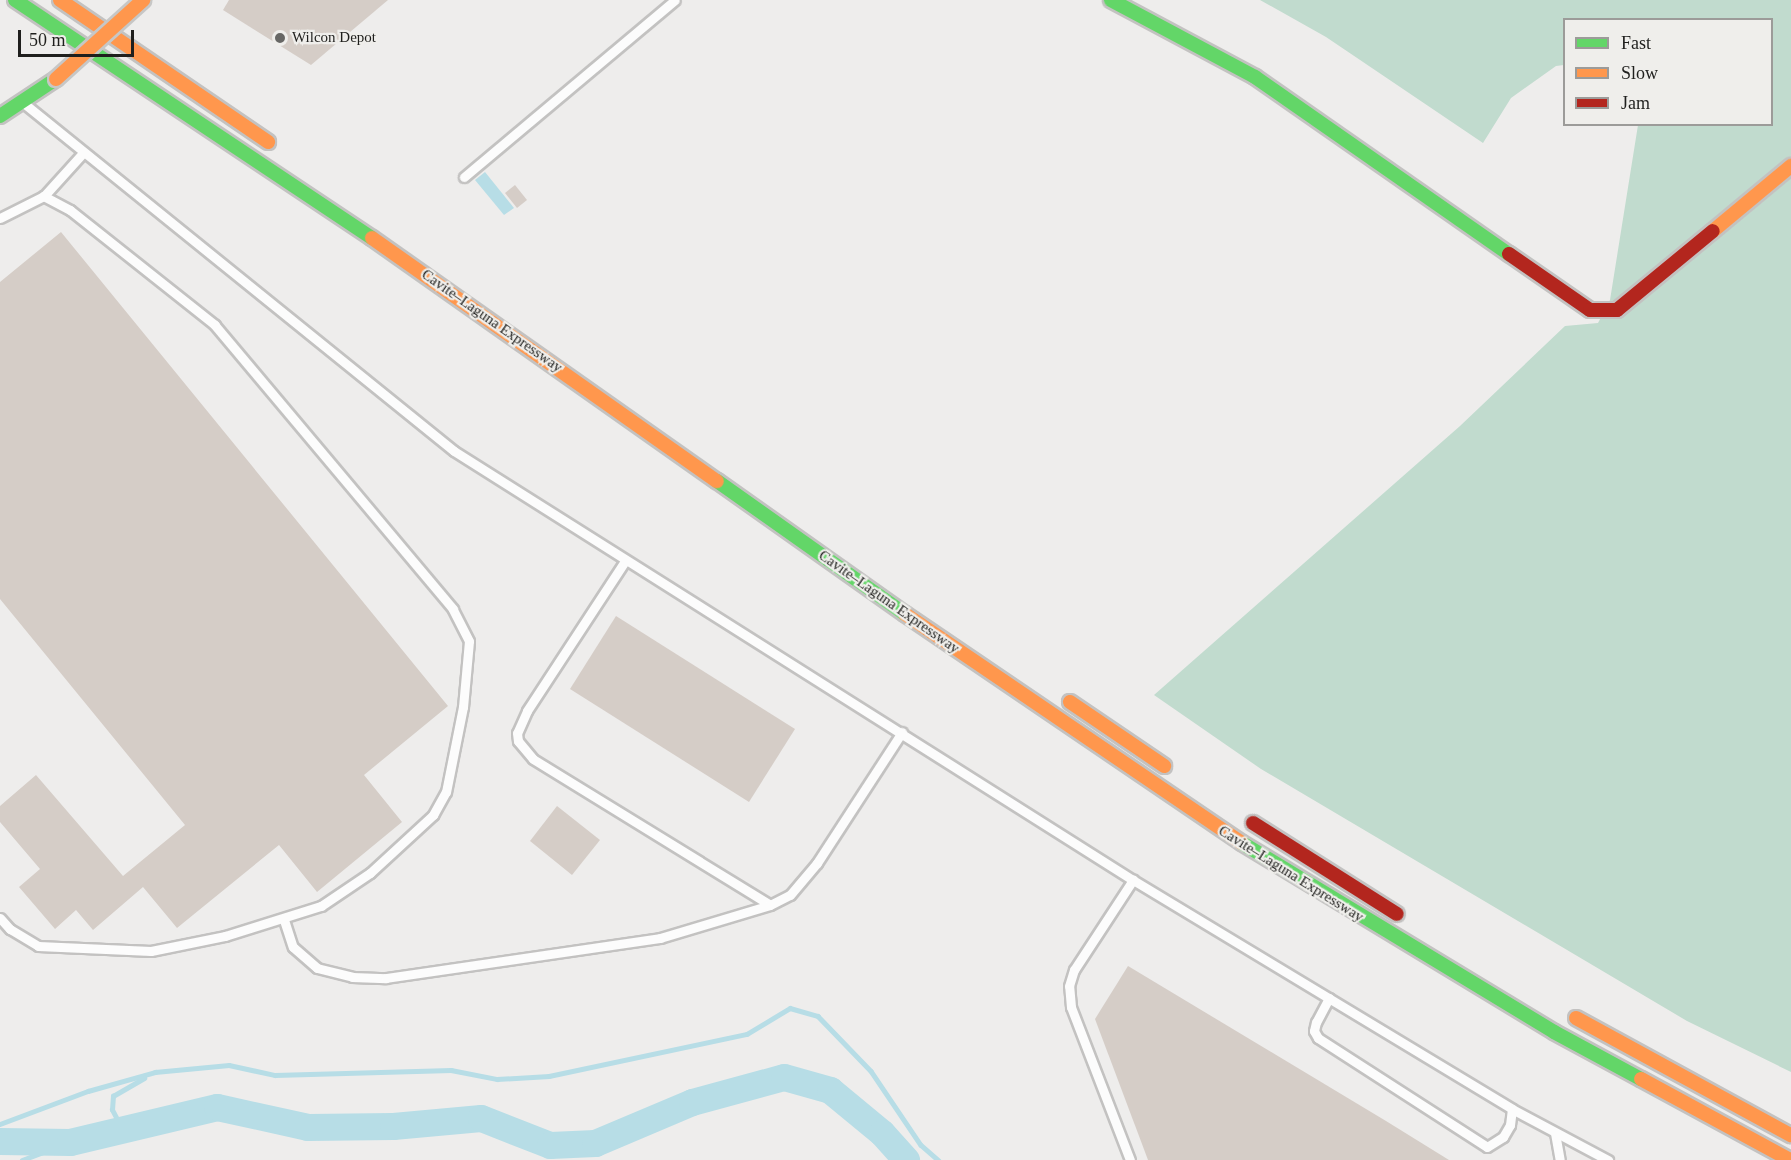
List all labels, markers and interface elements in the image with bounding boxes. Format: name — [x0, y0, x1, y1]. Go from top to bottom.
scale bar — [21, 18, 136, 56]
legend — [1563, 18, 1773, 126]
place label: Wilcon Depot — [292, 29, 376, 47]
text: 50 m — [29, 30, 66, 50]
marker: Wilcon Depot — [273, 31, 287, 45]
text: Fast — [1621, 33, 1651, 53]
text: Slow — [1621, 63, 1658, 83]
text: Jam — [1621, 93, 1650, 113]
street label: Cavite–Laguna Expressway — [418, 265, 566, 377]
street label: Cavite–Laguna Expressway — [815, 546, 963, 658]
street label: Cavite–Laguna Expressway — [1215, 822, 1367, 926]

